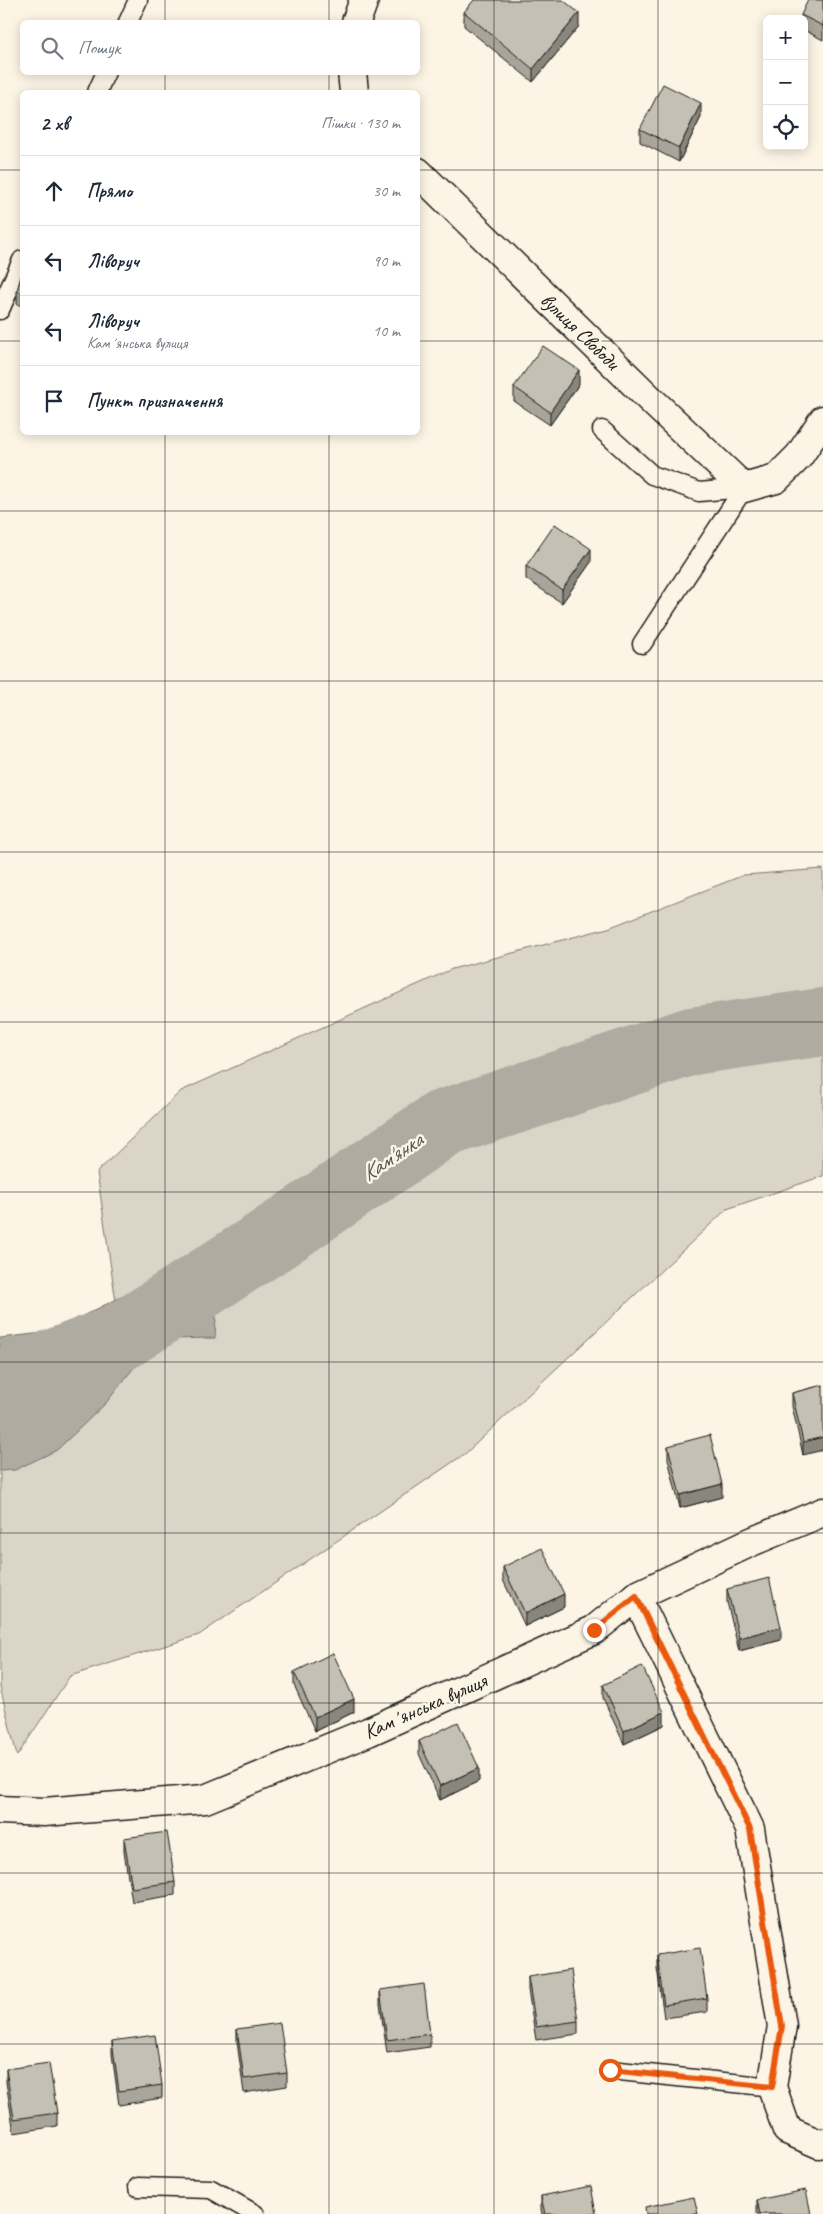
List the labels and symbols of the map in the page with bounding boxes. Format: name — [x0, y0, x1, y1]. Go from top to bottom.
street label: вулиця Свободи — [535, 287, 627, 377]
water label: Кам'янка — [356, 1125, 430, 1188]
route end — [583, 1619, 606, 1642]
street label: Камʼянська вулиця — [360, 1667, 492, 1745]
route start — [599, 2059, 622, 2082]

